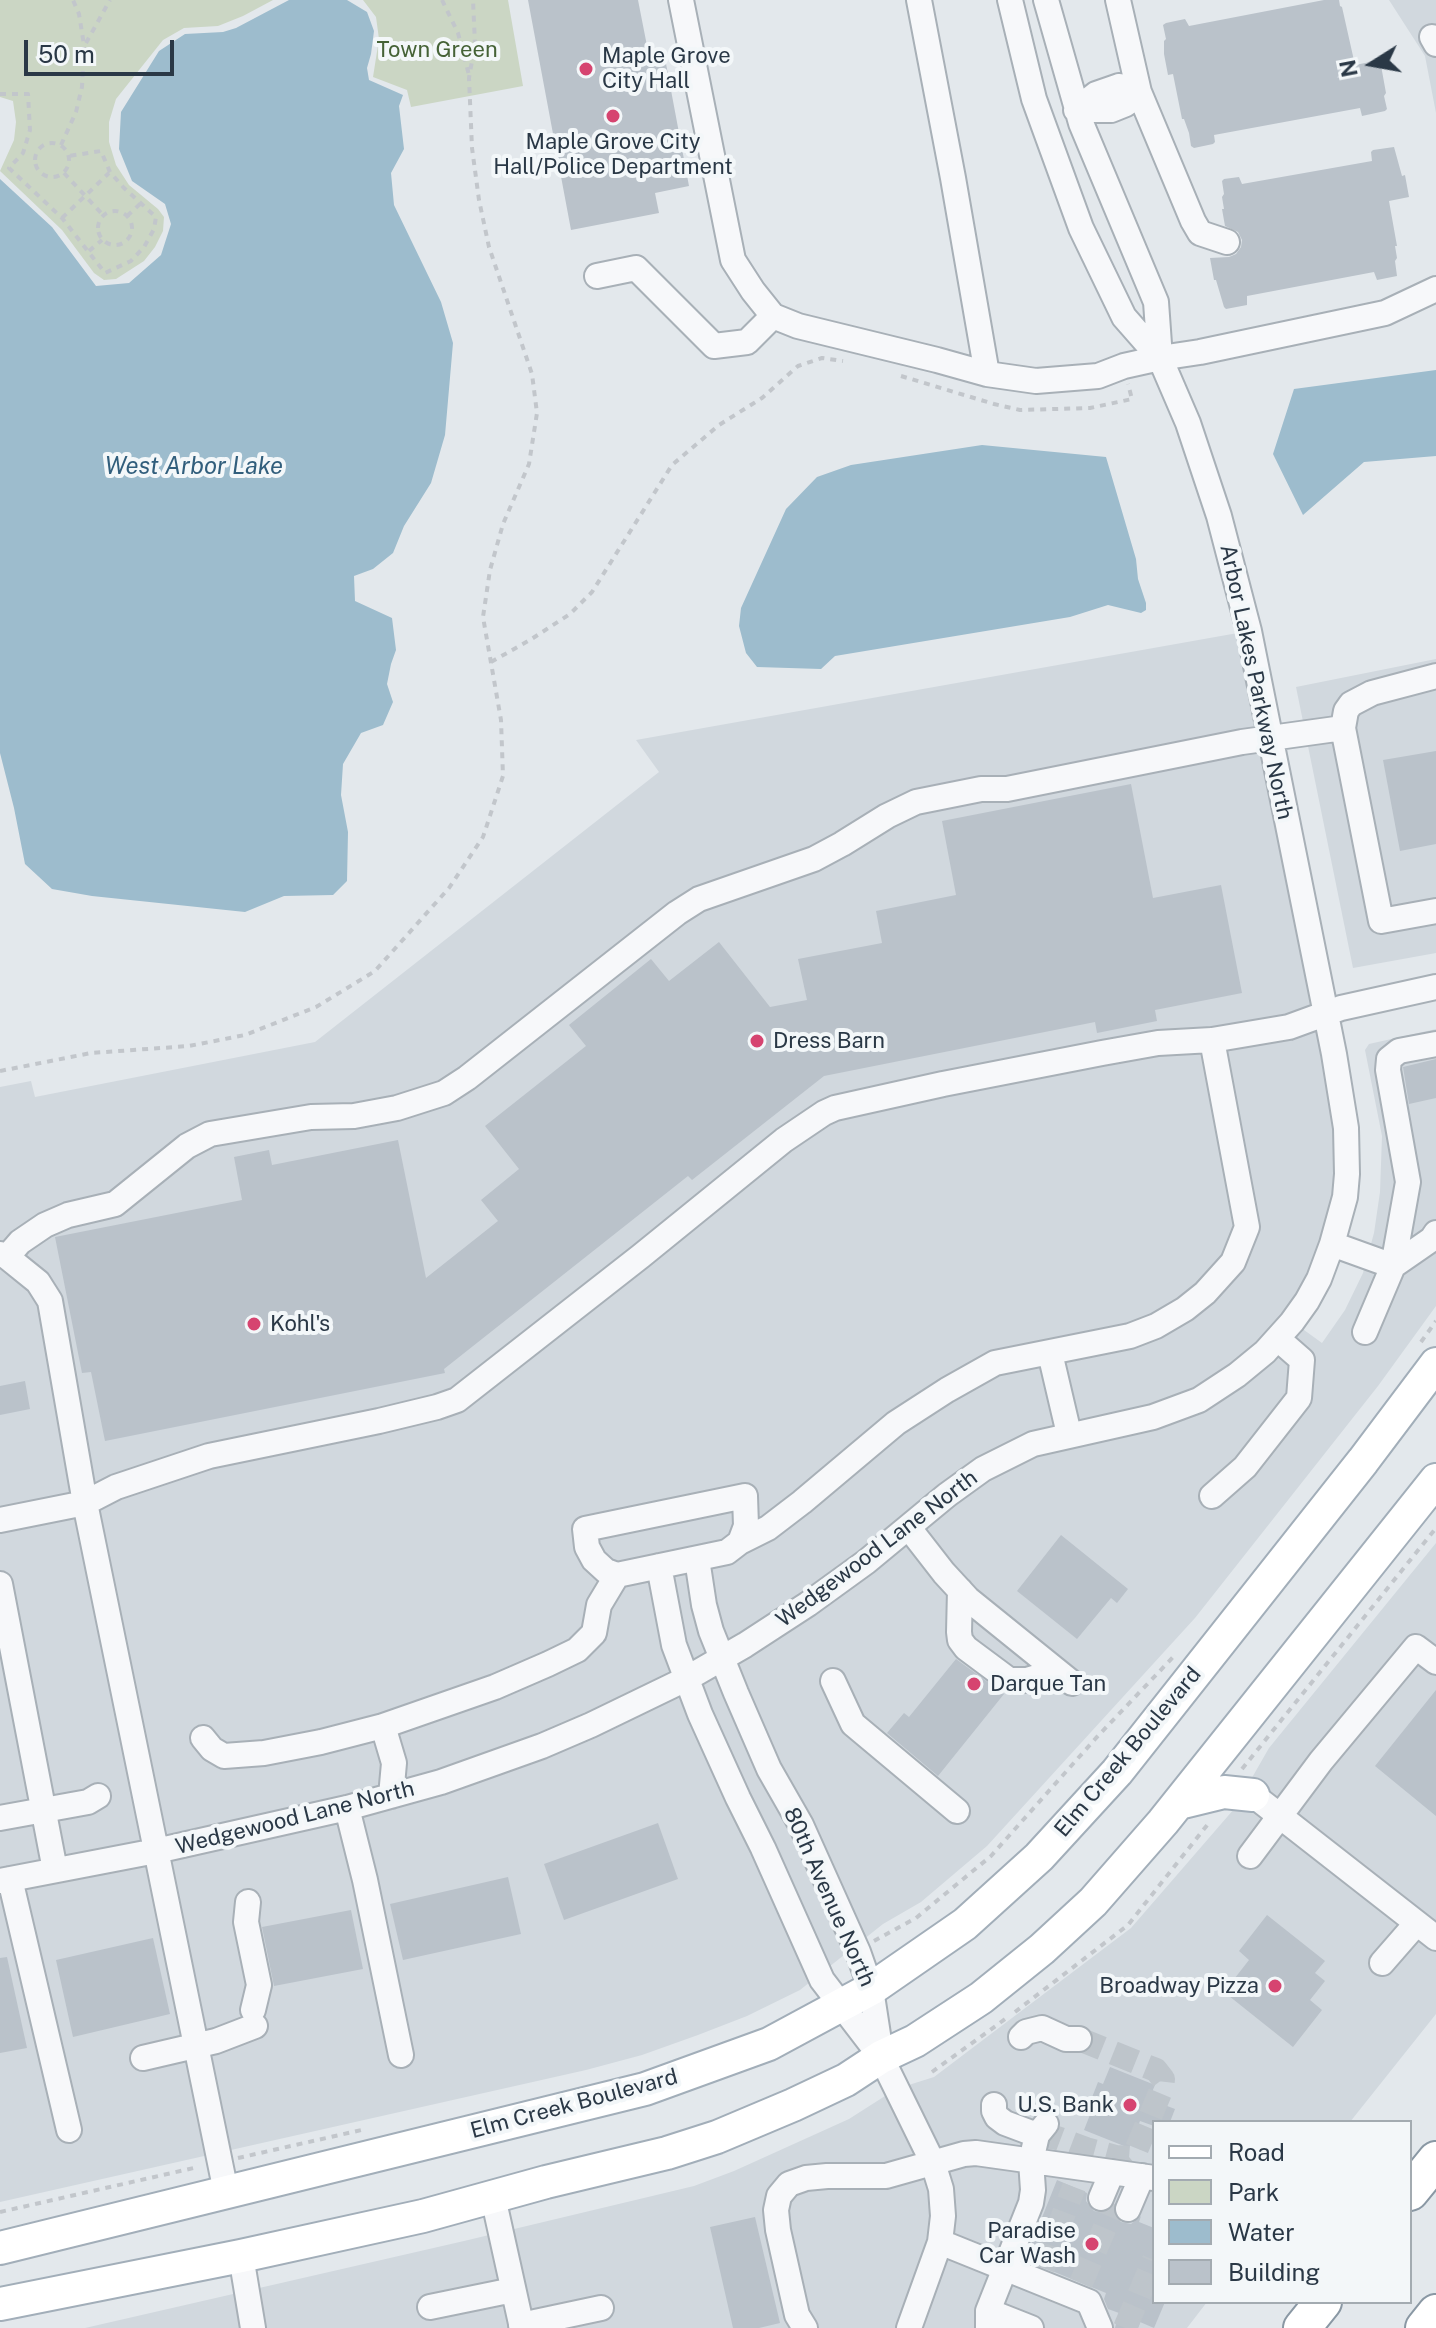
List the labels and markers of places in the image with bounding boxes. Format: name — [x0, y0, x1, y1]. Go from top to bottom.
place label: Maple Grove City Hall — [602, 43, 731, 94]
marker: Maple Grove City Hall — [577, 60, 595, 78]
marker: Maple Grove City Hall/Police Department — [604, 107, 622, 125]
place label: Maple Grove City Hall/Police Department — [493, 129, 733, 180]
place label: Dress Barn — [773, 1028, 885, 1054]
marker: Dress Barn — [748, 1032, 766, 1050]
place label: Kohl's — [270, 1311, 330, 1337]
marker: Kohl's — [245, 1315, 263, 1333]
place label: Darque Tan — [990, 1671, 1106, 1697]
marker: Darque Tan — [965, 1675, 983, 1693]
place label: Broadway Pizza — [1099, 1973, 1259, 1999]
marker: Broadway Pizza — [1266, 1977, 1284, 1995]
place label: U.S. Bank — [1017, 2092, 1114, 2118]
marker: U.S. Bank — [1121, 2096, 1139, 2114]
place label: Paradise Car Wash — [979, 2218, 1076, 2270]
marker: Paradise Car Wash — [1083, 2235, 1101, 2253]

